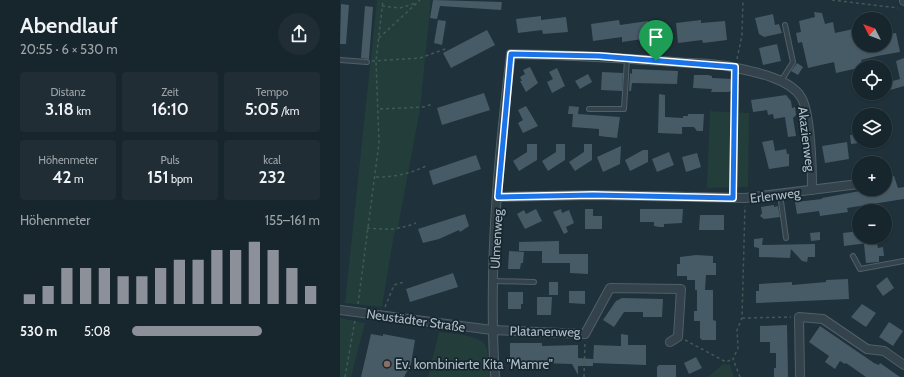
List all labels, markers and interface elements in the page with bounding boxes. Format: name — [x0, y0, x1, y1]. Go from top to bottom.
text: Abendlauf — [20, 12, 118, 39]
north arrow — [852, 12, 892, 52]
map controls — [852, 12, 892, 244]
button: share — [278, 13, 320, 55]
pin — [639, 20, 673, 61]
icon: arrive — [645, 26, 667, 48]
text: 20:55 · 6 × 530 m — [20, 41, 118, 57]
button: locate — [852, 60, 892, 100]
text: Distanz — [50, 85, 86, 99]
text: Zeit — [161, 85, 179, 99]
text: Tempo — [256, 85, 288, 99]
text: 3.18 — [45, 99, 74, 119]
text: 16:10 — [151, 99, 189, 119]
text: 5:05 — [245, 99, 279, 119]
text: km — [74, 104, 91, 118]
text: /km — [279, 104, 299, 118]
street label: Akazienweg — [795, 106, 819, 173]
button: layers — [852, 108, 892, 148]
text: Höhenmeter — [38, 153, 98, 167]
text: Puls — [160, 153, 180, 167]
text: kcal — [263, 153, 281, 167]
button: + — [852, 156, 892, 196]
text: 42 — [52, 167, 72, 187]
text: 151 — [147, 167, 168, 187]
text: 232 — [258, 167, 286, 187]
text: m — [72, 172, 84, 186]
text: bpm — [168, 172, 193, 186]
street label: Erlenweg — [749, 184, 802, 206]
button: − — [852, 204, 892, 244]
street label: Ulmenweg — [486, 208, 506, 269]
text: Höhenmeter — [20, 212, 90, 228]
text: 155–161 m — [265, 212, 320, 228]
street label: Neustädter Straße — [365, 305, 467, 335]
street label: Platanenweg — [509, 322, 581, 340]
text: 530 m — [20, 323, 57, 339]
text: 5:08 — [84, 323, 111, 339]
place label: Ev. kombinierte Kita "Mamre" — [395, 356, 553, 372]
marker: Ev. kombinierte Kita "Mamre" — [382, 359, 392, 369]

